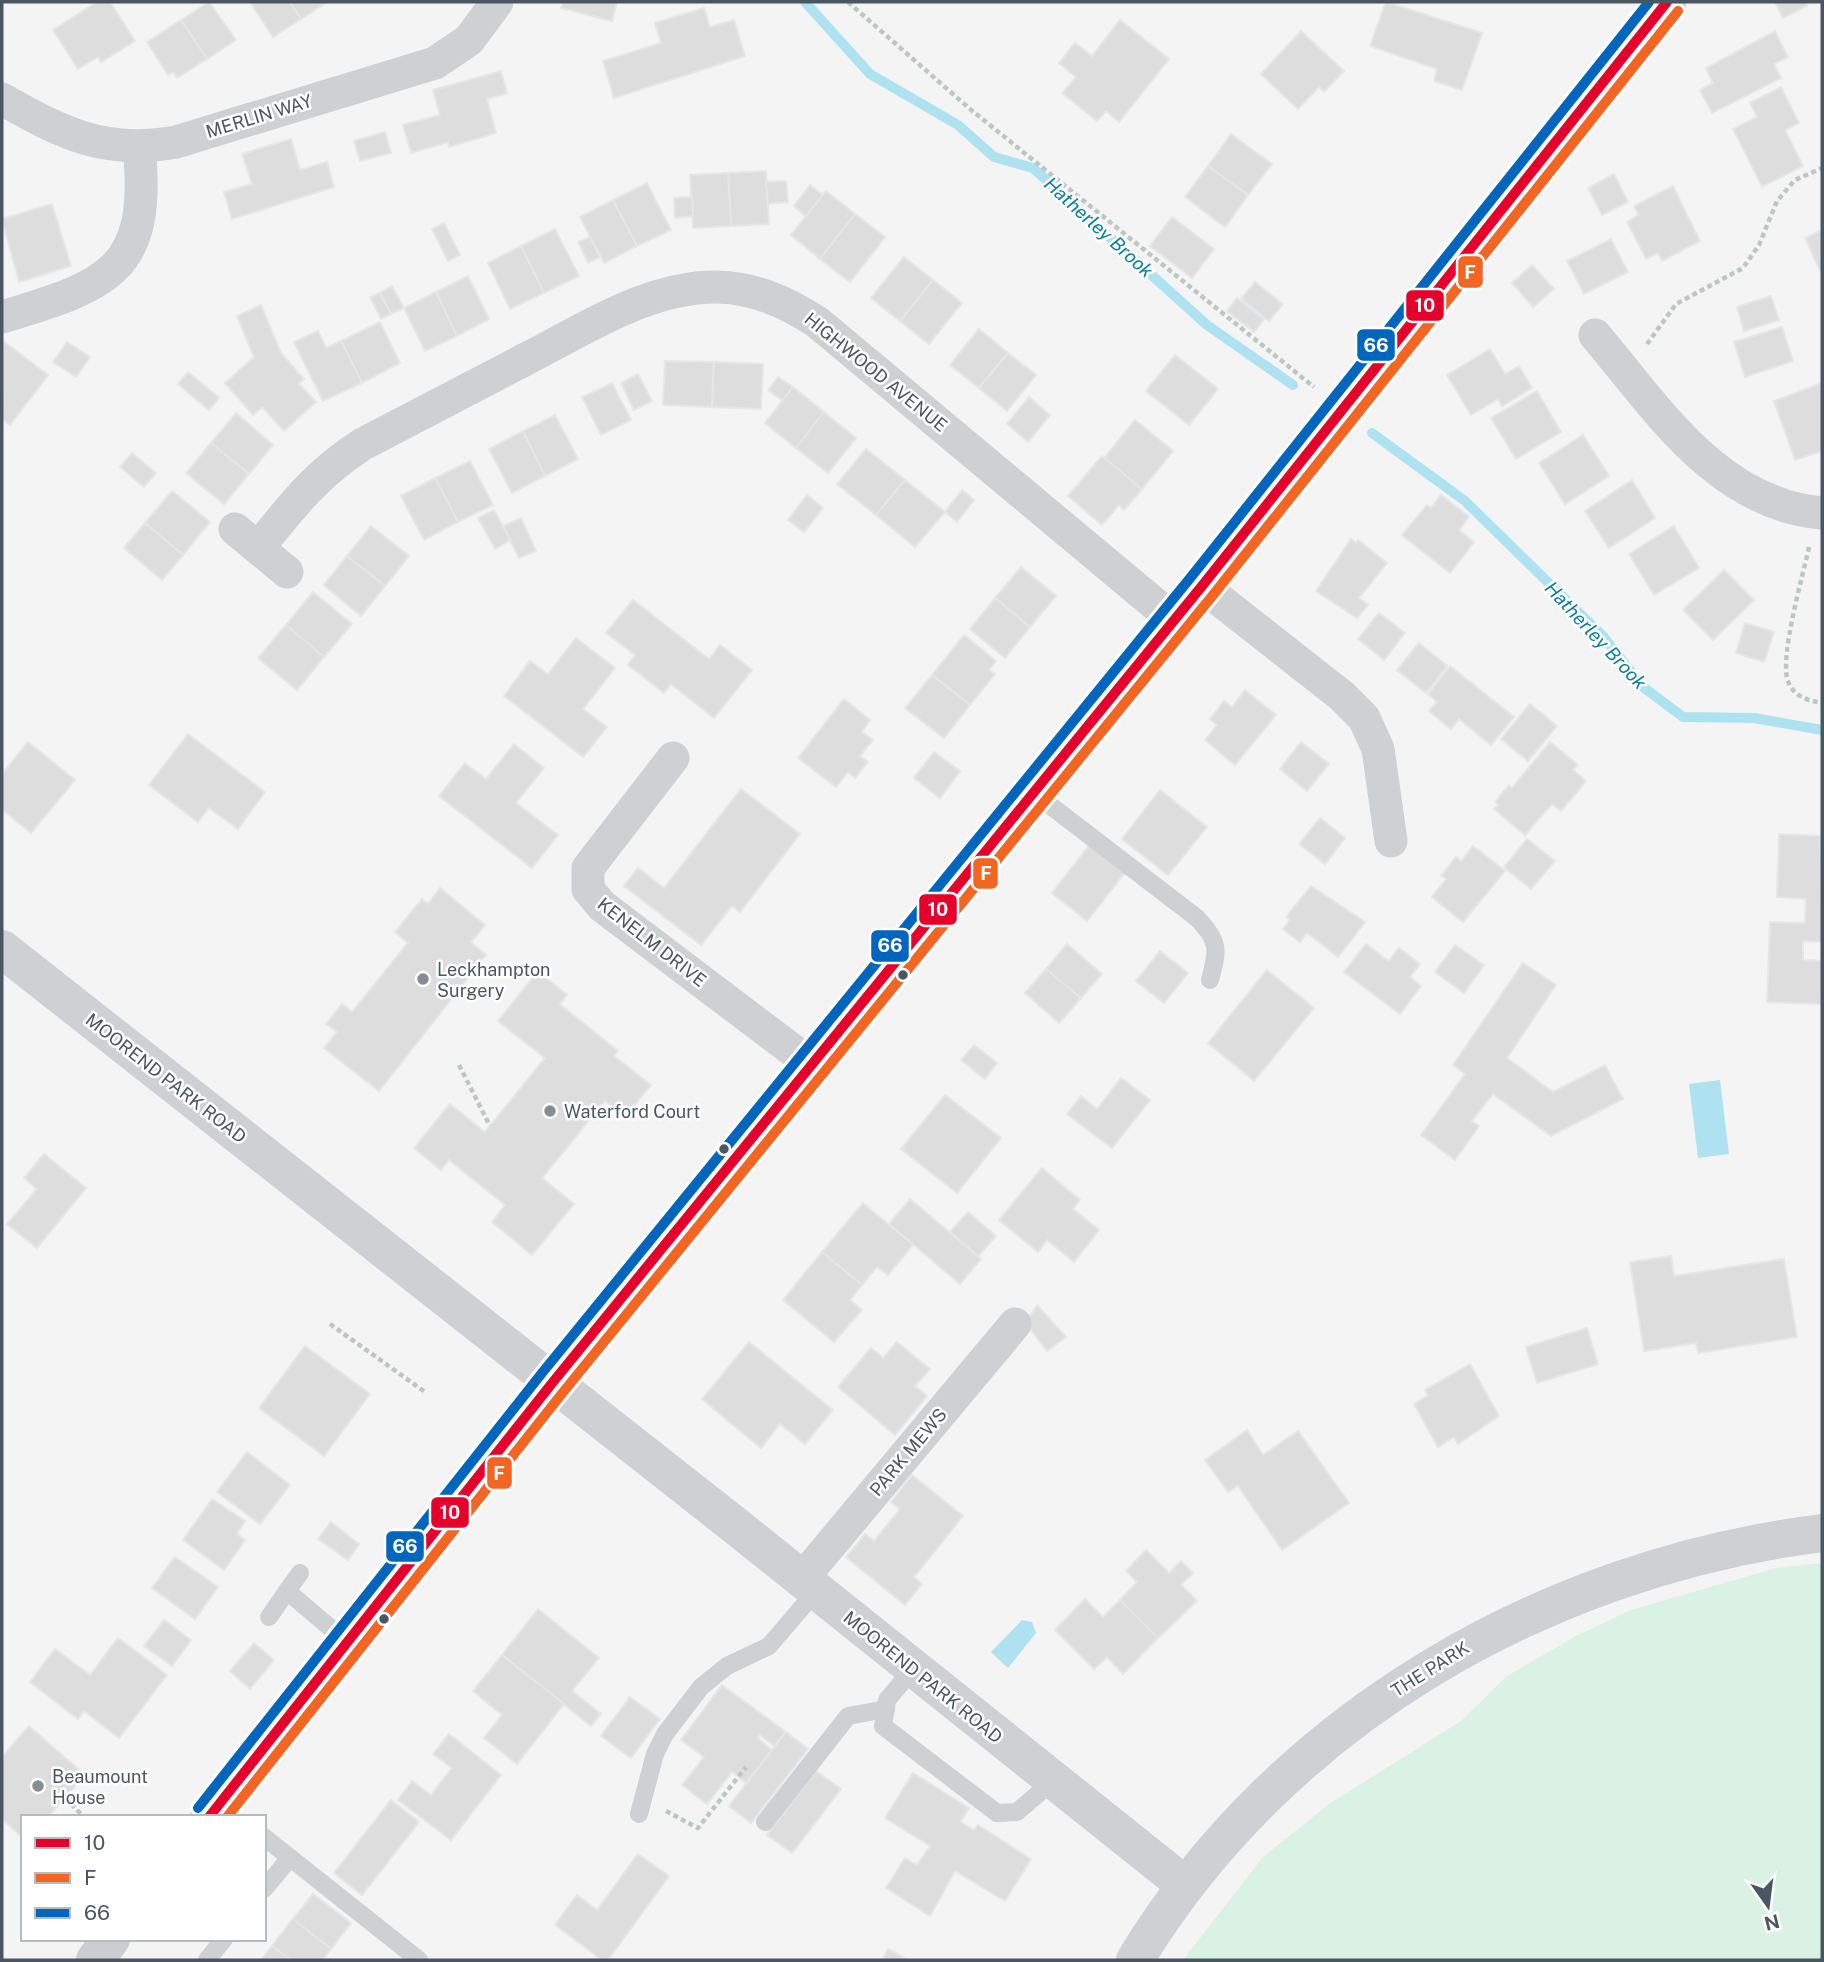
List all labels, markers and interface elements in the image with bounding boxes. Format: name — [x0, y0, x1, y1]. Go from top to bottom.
street label: MERLIN WAY — [203, 90, 315, 142]
water label: Hatherley Brook — [1040, 172, 1159, 282]
line badge: F — [1457, 255, 1484, 289]
text: F — [1464, 261, 1476, 283]
line badge: 10 — [1405, 289, 1445, 322]
text: 10 — [1415, 294, 1435, 316]
street label: HIGHWOOD AVENUE — [800, 308, 952, 436]
line badge: 66 — [1356, 328, 1396, 362]
text: 66 — [1363, 334, 1389, 356]
water label: Hatherley Brook — [1541, 577, 1652, 694]
line badge: F — [972, 857, 999, 890]
text: F — [980, 862, 992, 884]
street label: KENELM DRIVE — [593, 893, 711, 991]
line badge: 10 — [918, 893, 958, 926]
text: 10 — [928, 898, 948, 920]
line badge: 66 — [870, 929, 910, 963]
text: 66 — [877, 934, 903, 956]
place label: Leckhampton Surgery — [437, 959, 551, 1001]
unlabelled marker — [896, 968, 910, 982]
marker: Leckhampton Surgery — [415, 971, 431, 987]
street label: MOOREND PARK ROAD — [82, 1009, 250, 1147]
place label: Waterford Court — [564, 1101, 700, 1122]
marker: Waterford Court — [542, 1103, 558, 1119]
unlabelled marker — [717, 1142, 731, 1156]
street label: PARK MEWS — [865, 1404, 951, 1500]
line badge: F — [486, 1456, 513, 1490]
text: F — [493, 1462, 505, 1484]
line badge: 10 — [430, 1496, 470, 1529]
text: 10 — [440, 1501, 460, 1523]
line badge: 66 — [385, 1530, 425, 1563]
text: 66 — [392, 1535, 418, 1557]
street label: MOOREND PARK ROAD — [839, 1607, 1007, 1747]
unlabelled marker — [377, 1612, 391, 1626]
street label: THE PARK — [1387, 1637, 1473, 1701]
place label: Beaumount House — [52, 1766, 148, 1808]
marker: Beaumount House — [30, 1778, 46, 1794]
legend — [21, 1815, 266, 1941]
text: 10 — [84, 1830, 105, 1855]
text: F — [84, 1865, 96, 1890]
north arrow — [1733, 1871, 1803, 1941]
text: 66 — [84, 1900, 110, 1925]
text: N — [1762, 1910, 1782, 1935]

